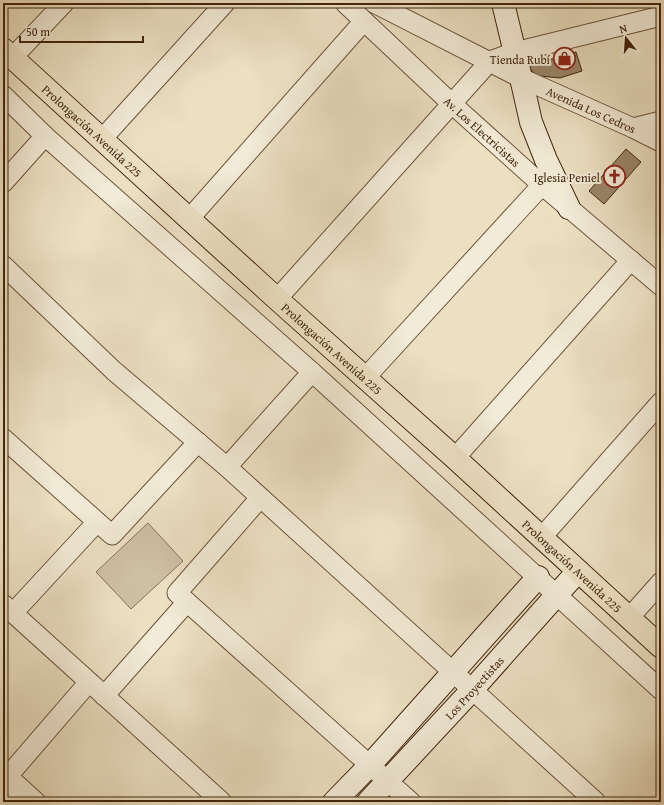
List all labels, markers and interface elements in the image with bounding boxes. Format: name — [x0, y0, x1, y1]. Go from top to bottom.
scale bar — [20, 18, 143, 44]
north arrow — [606, 18, 646, 58]
text: N — [617, 20, 630, 37]
text: 50 m — [26, 23, 50, 40]
shop icon: Tienda Rubí — [552, 46, 578, 72]
place label: Tienda Rubí — [490, 51, 551, 68]
street label: Prolongación Avenida 225 — [39, 81, 146, 181]
street label: Avenida Los Cedros — [544, 82, 639, 137]
street label: Av. Los Electricistas — [440, 92, 525, 170]
church icon: Iglesia Peniel — [602, 164, 628, 190]
place label: Iglesia Peniel — [534, 169, 601, 186]
street label: Prolongación Avenida 225 — [278, 299, 386, 398]
street label: Prolongación Avenida 225 — [519, 516, 626, 616]
street label: Los Proyectistas — [441, 652, 507, 723]

